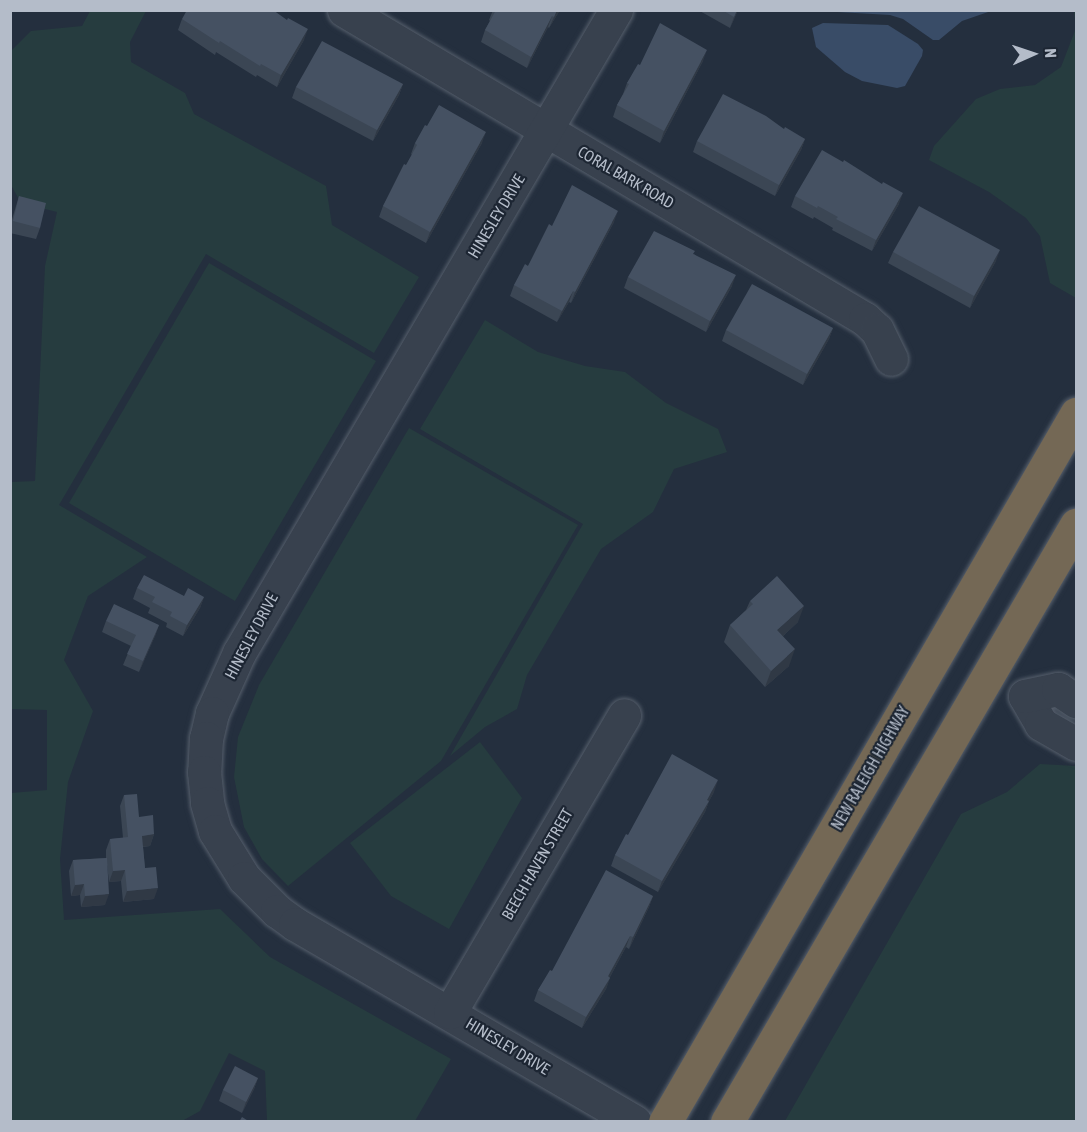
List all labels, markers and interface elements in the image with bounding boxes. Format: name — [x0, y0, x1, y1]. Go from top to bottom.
north arrow — [1003, 24, 1063, 84]
text: N — [1042, 48, 1060, 58]
street label: CORAL BARK ROAD — [574, 142, 678, 212]
street label: HINESLEY DRIVE — [463, 171, 529, 261]
street label: HINESLEY DRIVE — [220, 590, 282, 682]
street label: NEW RALEIGH HIGHWAY — [827, 703, 913, 833]
street label: BEECH HAVEN STREET — [497, 805, 577, 923]
street label: HINESLEY DRIVE — [463, 1013, 553, 1079]

